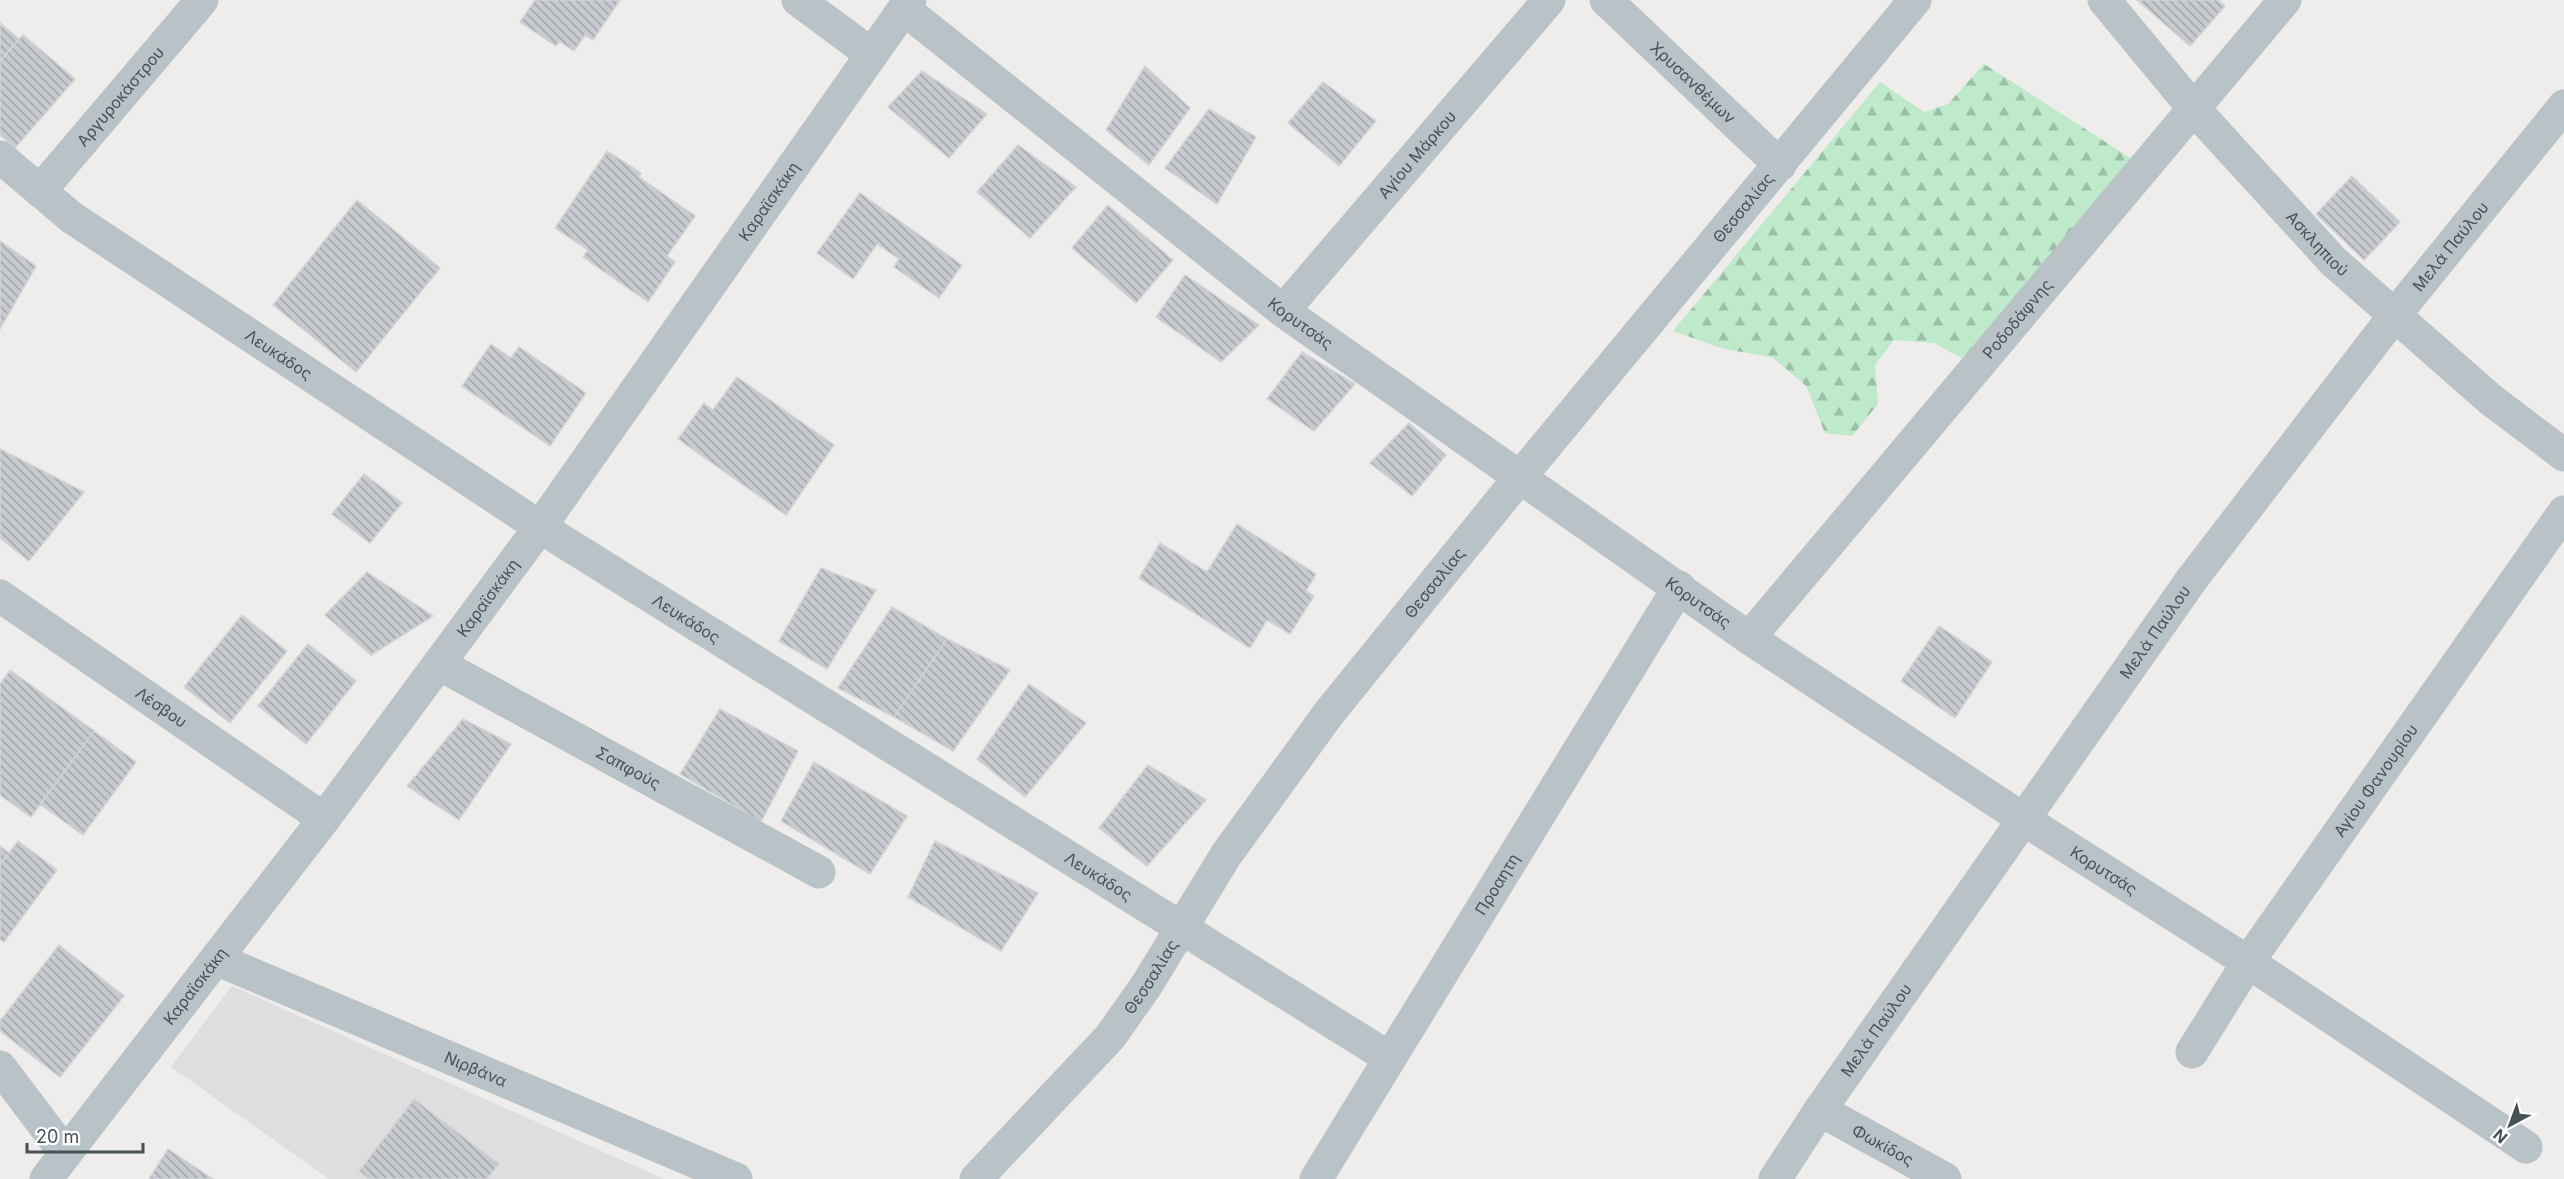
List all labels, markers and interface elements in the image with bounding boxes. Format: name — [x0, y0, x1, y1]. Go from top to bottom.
street label: Χρυσανθέμων — [1646, 37, 1740, 128]
street label: Αργυροκάστρου — [72, 42, 168, 150]
street label: Αγίου Μάρκου — [1374, 106, 1460, 203]
street label: Καραϊσκάκη — [734, 158, 803, 245]
street label: Θεσσαλίας — [1708, 168, 1778, 247]
street label: Μελά Παύλου — [2408, 197, 2493, 295]
street label: Ασκληπιού — [2282, 207, 2353, 280]
street label: Ροδοδάφνης — [1978, 275, 2056, 363]
street label: Κορυτσάς — [1264, 293, 1337, 353]
street label: Λευκάδος — [241, 325, 316, 384]
street label: Θεσσαλίας — [1400, 543, 1469, 622]
street label: Καραϊσκάκη — [452, 555, 523, 641]
street label: Κορυτσάς — [1662, 573, 1735, 632]
street label: Μελά Παύλου — [2115, 581, 2194, 683]
street label: Λευκάδος — [649, 590, 724, 647]
street label: Λέσβου — [132, 682, 191, 732]
street label: Αγίου Φανουρίου — [2329, 720, 2422, 841]
street label: Σαπφούς — [593, 742, 664, 794]
street label: Κορυτσάς — [2067, 842, 2141, 899]
street label: Λευκάδος — [1061, 848, 1136, 905]
street label: Προαητη — [1470, 850, 1523, 918]
street label: Θεσσαλίας — [1119, 936, 1182, 1018]
street label: Καραϊσκάκη — [159, 943, 231, 1029]
street label: Μελά Παύλου — [1836, 979, 1916, 1081]
street label: Νιρβάνα — [441, 1047, 510, 1091]
north arrow — [2480, 1095, 2540, 1155]
scale bar — [27, 1116, 142, 1154]
street label: Φωκίδος — [1849, 1120, 1918, 1170]
text: N — [2489, 1125, 2511, 1148]
text: 20 m — [36, 1126, 79, 1147]

